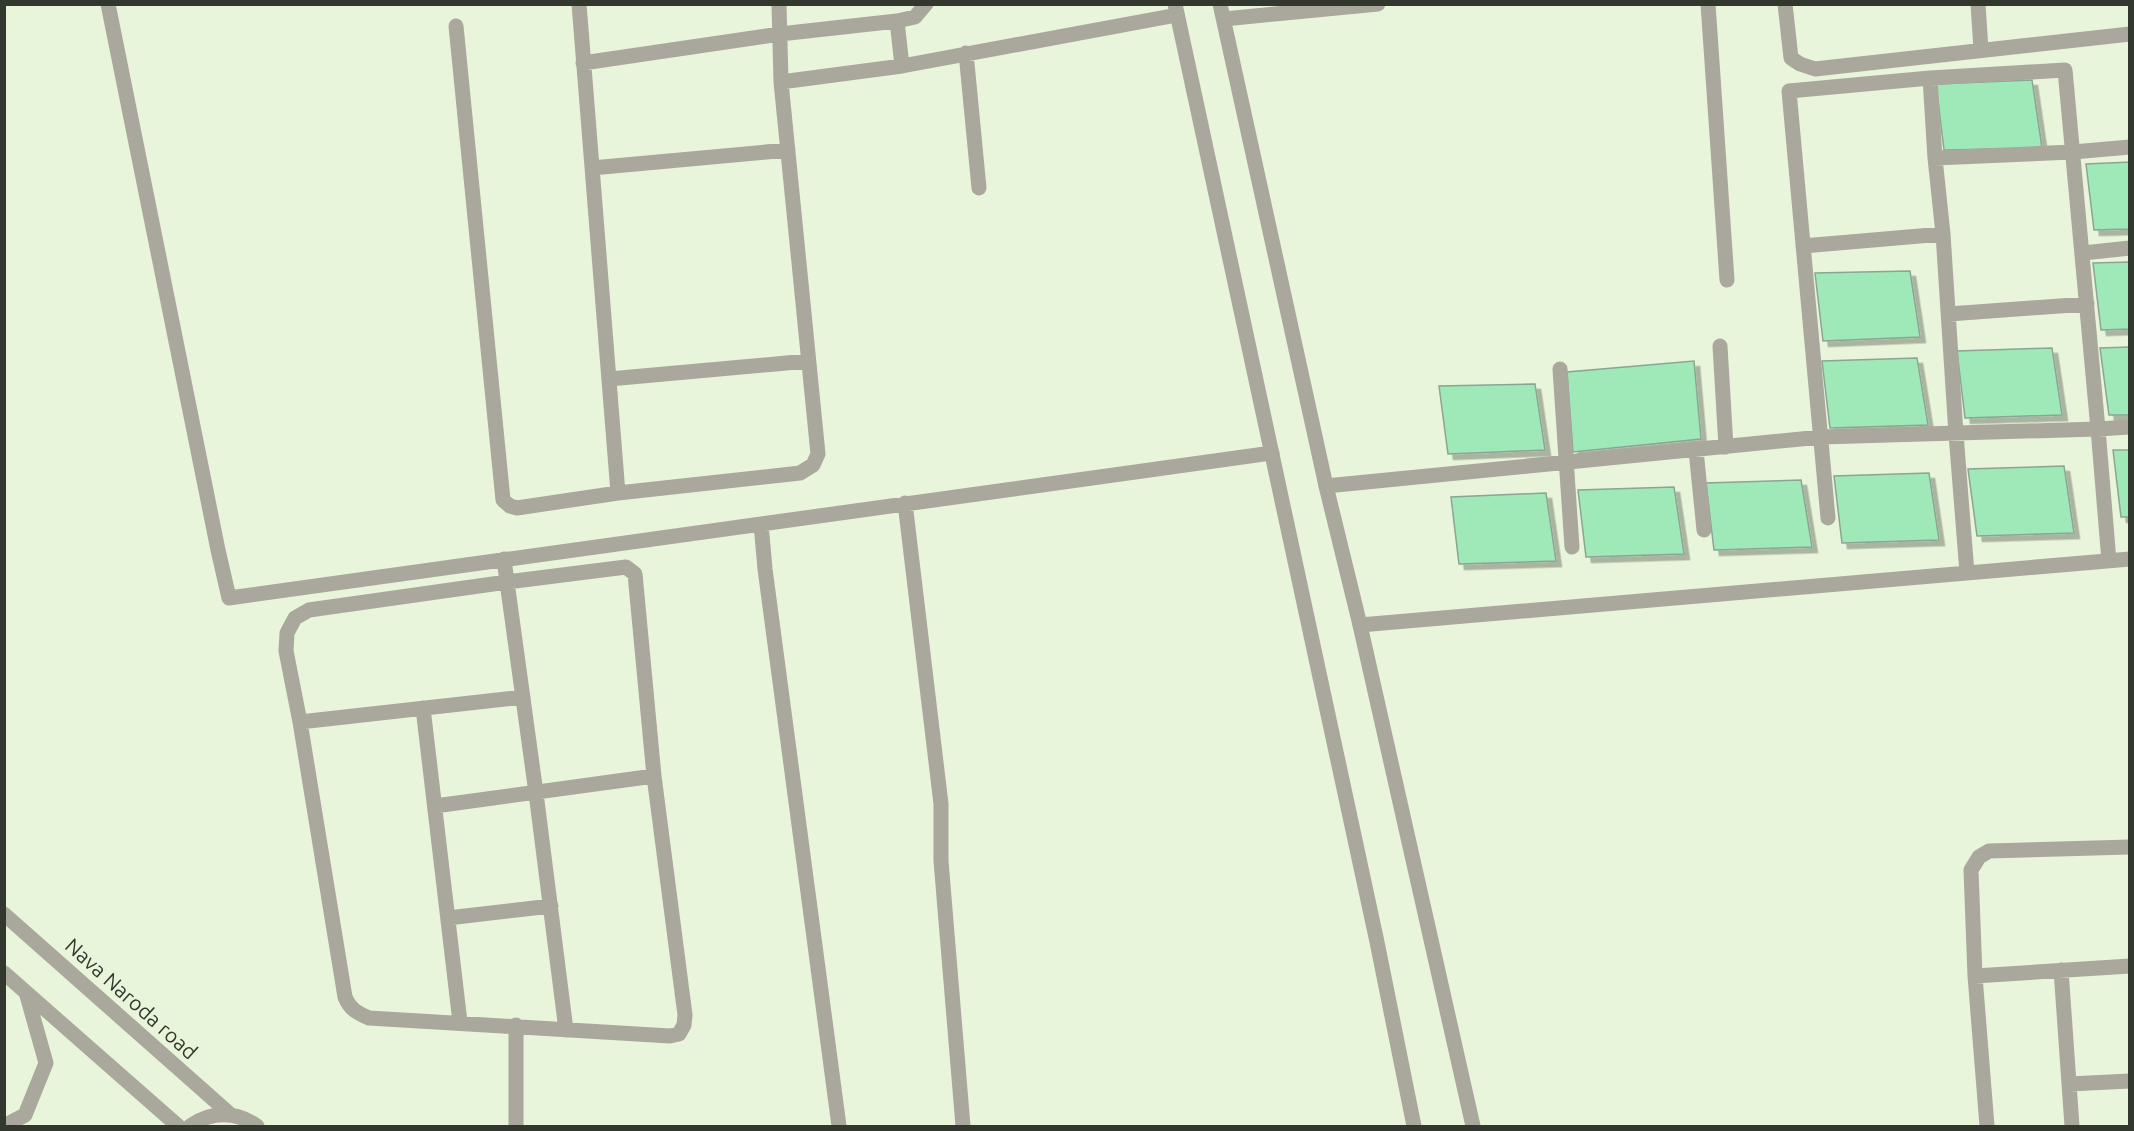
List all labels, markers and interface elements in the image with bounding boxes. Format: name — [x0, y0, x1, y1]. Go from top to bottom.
street label: Nava Naroda road — [61, 933, 202, 1064]

